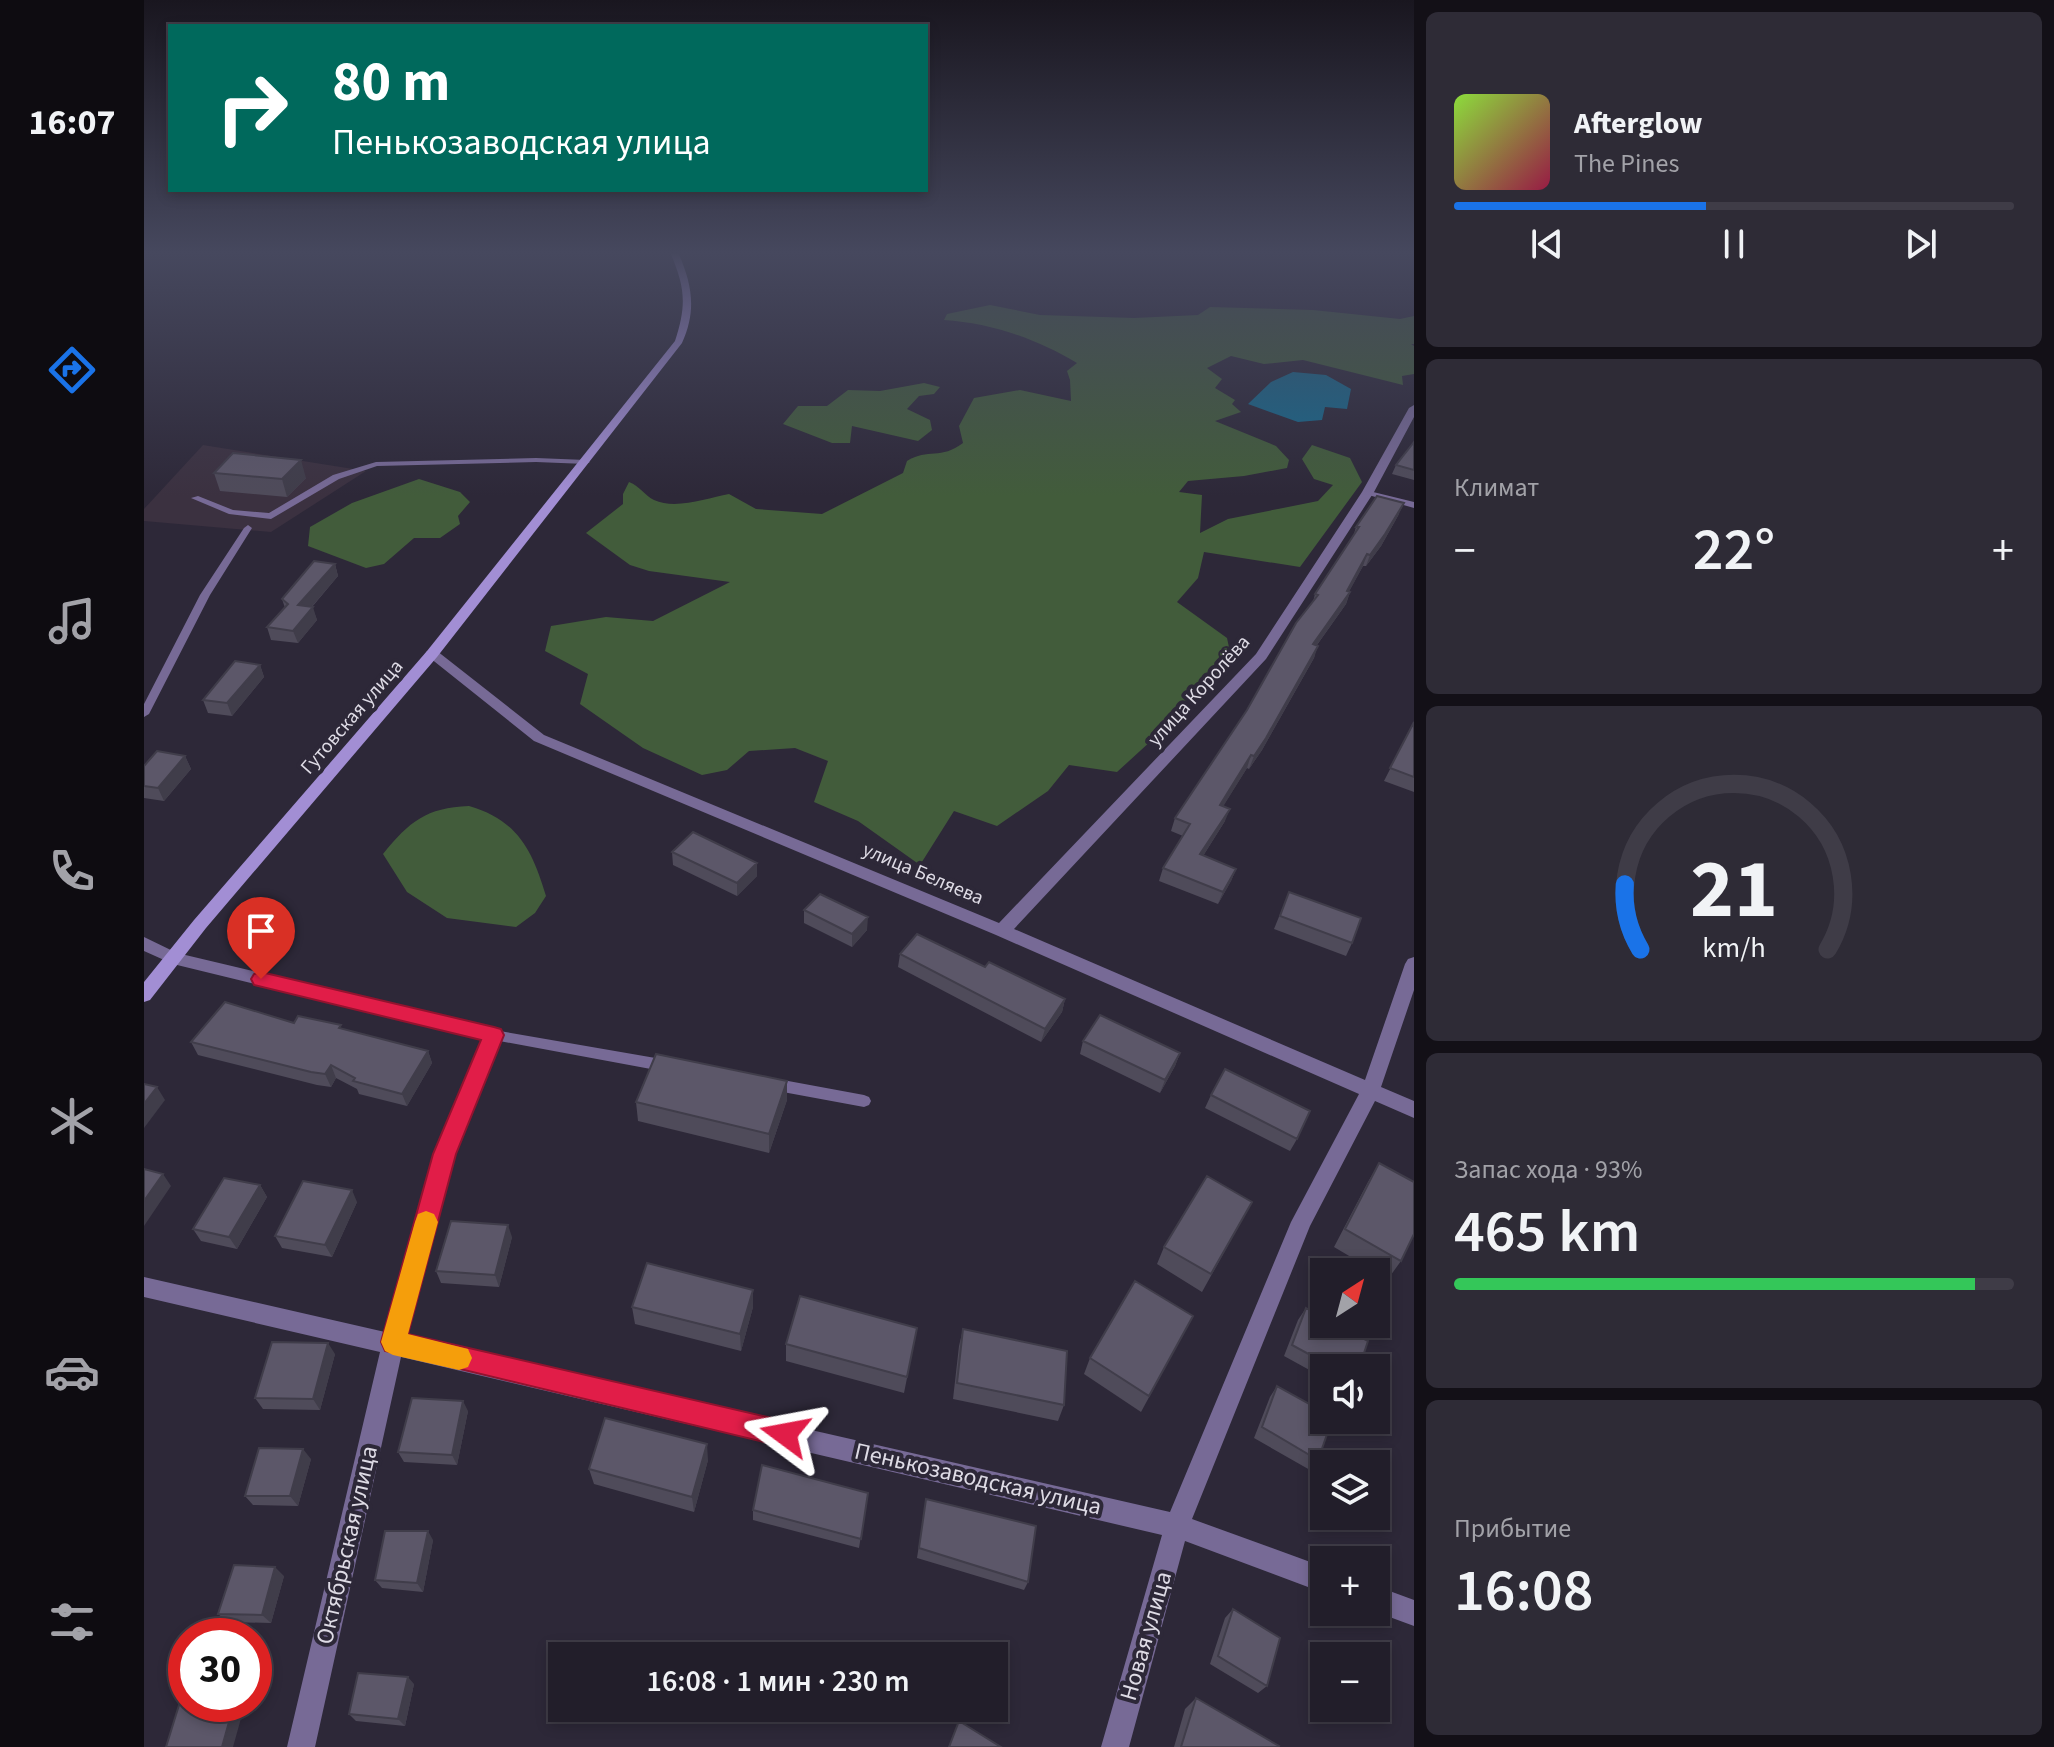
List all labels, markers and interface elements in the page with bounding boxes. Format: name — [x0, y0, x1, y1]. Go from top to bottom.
text: 80 m — [332, 43, 450, 122]
icon: right — [200, 56, 304, 160]
text: 16:07 — [29, 97, 115, 148]
text: Afterglow — [1574, 102, 1702, 145]
text: Пенькозаводская улица — [332, 117, 711, 168]
text: The Pines — [1574, 145, 1679, 182]
icon: previous — [1525, 222, 1569, 266]
icon: pause — [1712, 222, 1756, 266]
icon: next — [1899, 222, 1943, 266]
icon: directions — [44, 342, 100, 398]
text: Климат — [1454, 469, 1539, 506]
text: 22° — [1693, 508, 1775, 593]
text: − — [1454, 520, 1476, 583]
text: + — [1992, 520, 2014, 583]
icon: music — [44, 593, 100, 649]
street label: улица Королёва — [1141, 629, 1257, 753]
street label: Гутовская улица — [294, 653, 410, 781]
text: 21 — [1690, 830, 1778, 948]
street label: улица Беляева — [858, 836, 988, 912]
icon: phone — [44, 843, 100, 899]
pin — [227, 897, 295, 979]
icon: arrive — [239, 909, 283, 953]
text: km/h — [1702, 928, 1766, 968]
icon: climate — [44, 1093, 100, 1149]
text: Запас хода · 93% — [1454, 1151, 1642, 1188]
text: 465 km — [1454, 1190, 1640, 1275]
north arrow — [1310, 1258, 1390, 1338]
map controls — [1310, 1258, 1390, 1722]
icon: car — [44, 1344, 100, 1400]
button: sound — [1310, 1354, 1390, 1434]
position arrow — [743, 1392, 827, 1476]
street label: Пенькозаводская улица — [851, 1434, 1105, 1524]
street label: Октябрьская улица — [307, 1442, 387, 1648]
button: layers — [1310, 1450, 1390, 1530]
text: Прибытие — [1454, 1510, 1571, 1547]
button: + — [1310, 1546, 1390, 1626]
text: 16:08 — [1454, 1549, 1594, 1634]
street label: Новая улица — [1111, 1567, 1181, 1705]
icon: filters — [44, 1594, 100, 1650]
speed limit sign: 30 — [168, 1618, 272, 1722]
button: − — [1310, 1642, 1390, 1722]
text: 16:08 · 1 мин · 230 m — [647, 1660, 909, 1703]

